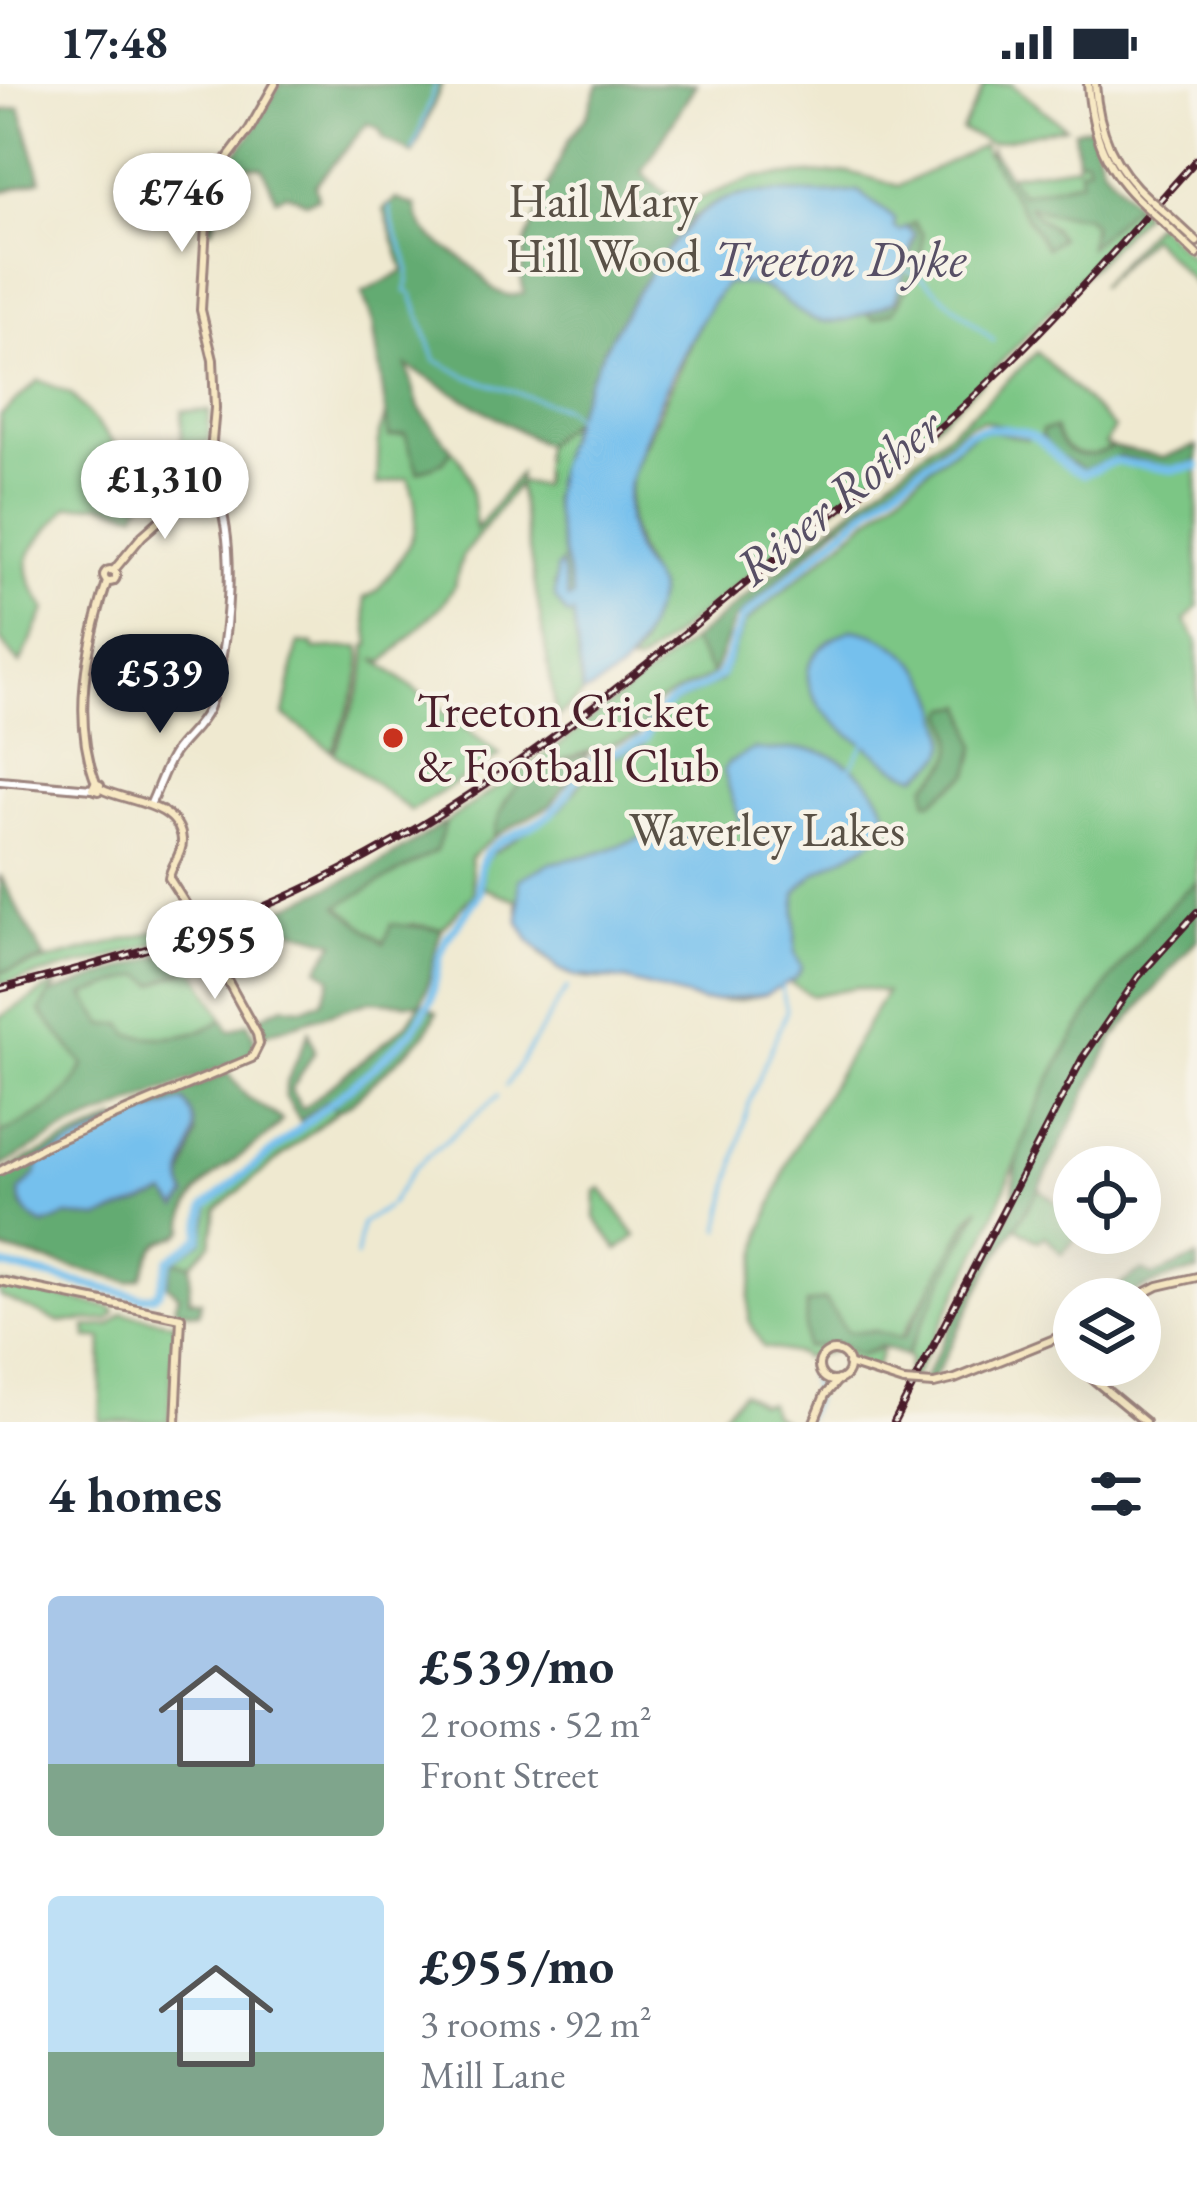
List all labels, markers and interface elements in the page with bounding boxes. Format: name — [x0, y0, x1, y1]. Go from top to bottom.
text: 17:48 — [60, 13, 168, 71]
pin: £746 — [111, 153, 253, 255]
text: £746 — [140, 166, 224, 217]
park label: Hail Mary Hill Wood — [506, 169, 701, 286]
water label: Treeton Dyke — [714, 225, 967, 291]
water label: River Rother — [721, 391, 957, 600]
pin: £1,310 — [67, 440, 263, 542]
text: £1,310 — [108, 453, 222, 504]
pin: £539 — [89, 634, 231, 736]
text: £539 — [118, 647, 202, 698]
place label: Treeton Cricket & Football Club — [417, 679, 720, 796]
marker: Treeton Cricket & Football Club — [380, 725, 406, 751]
park label: Waverley Lakes — [629, 798, 905, 860]
pin: £955 — [144, 900, 286, 1002]
text: £955 — [173, 913, 257, 964]
map controls — [1053, 1146, 1161, 1386]
button: locate — [1053, 1146, 1161, 1254]
button: layers — [1053, 1278, 1161, 1386]
text: 4 homes — [48, 1461, 222, 1527]
icon: filters — [1083, 1461, 1149, 1527]
text: £539/mo — [420, 1632, 614, 1698]
icon: home — [144, 1644, 288, 1788]
text: 2 rooms · 52 m² — [420, 1698, 652, 1749]
text: Front Street — [420, 1749, 599, 1800]
text: £955/mo — [420, 1932, 614, 1998]
icon: home — [144, 1944, 288, 2088]
text: 3 rooms · 92 m² — [420, 1998, 652, 2049]
text: Mill Lane — [420, 2049, 565, 2100]

